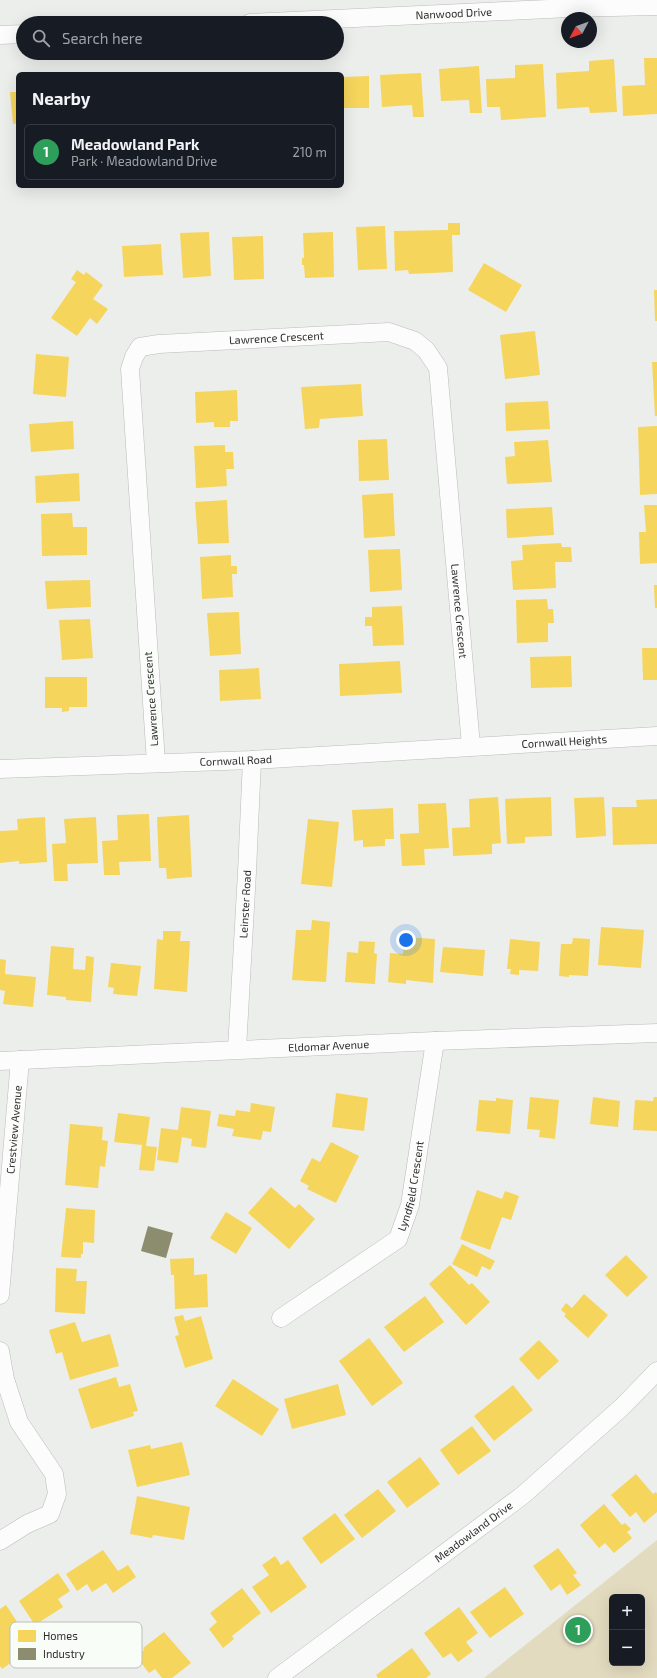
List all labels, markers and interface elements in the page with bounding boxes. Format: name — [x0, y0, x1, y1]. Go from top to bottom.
street label: Nanwood Drive — [415, 5, 492, 21]
north arrow — [561, 12, 597, 48]
search box — [16, 16, 344, 60]
icon: search — [30, 27, 52, 49]
text: Search here — [62, 29, 143, 47]
text: Nearby — [32, 88, 90, 108]
text: Meadowland Park — [71, 135, 199, 153]
text: 1 — [43, 144, 49, 160]
text: 210 m — [292, 144, 327, 160]
text: Park · Meadowland Drive — [71, 153, 217, 169]
street label: Lawrence Crescent — [229, 328, 324, 346]
street label: Lawrence Crescent — [449, 563, 470, 659]
street label: Lawrence Crescent — [141, 651, 160, 747]
street label: Cornwall Heights — [521, 732, 608, 750]
street label: Cornwall Road — [199, 752, 272, 768]
street label: Leinster Road — [236, 870, 253, 939]
your location — [396, 930, 416, 950]
street label: Eldomar Avenue — [288, 1037, 369, 1054]
street label: Crestview Avenue — [3, 1085, 24, 1174]
street label: Lyndfield Crescent — [394, 1140, 426, 1233]
street label: Meadowland Drive — [432, 1498, 515, 1565]
map controls — [609, 1594, 645, 1666]
button: + — [609, 1594, 645, 1630]
pin: 1 — [565, 1615, 591, 1645]
legend — [10, 1622, 142, 1668]
text: Homes — [43, 1629, 78, 1642]
button: − — [609, 1630, 645, 1666]
text: Industry — [43, 1647, 85, 1660]

